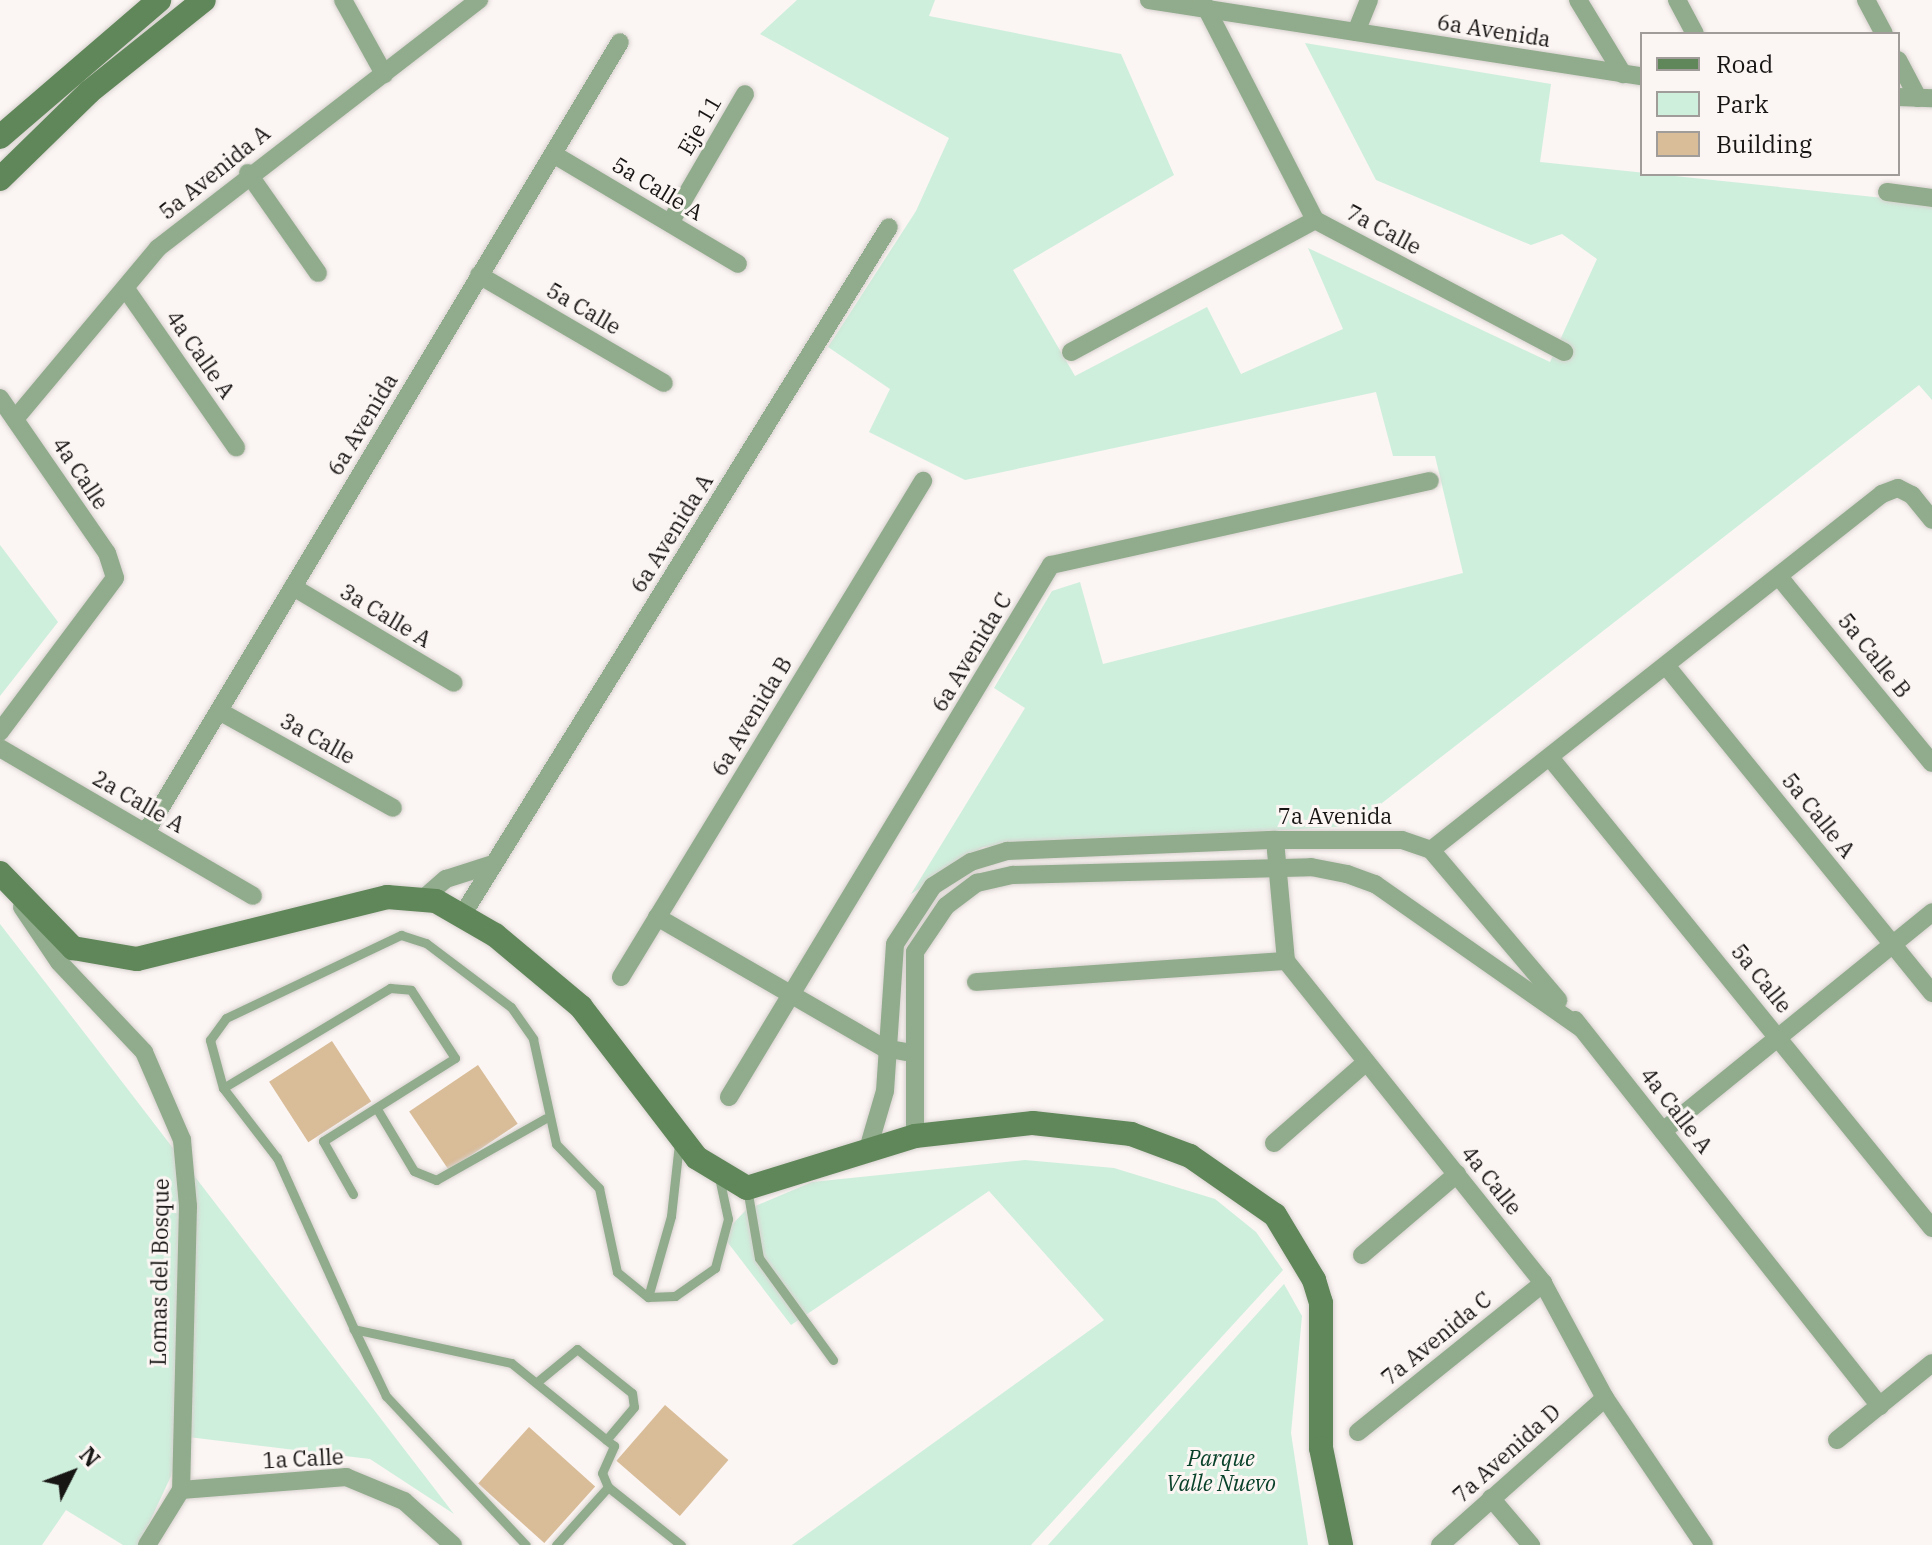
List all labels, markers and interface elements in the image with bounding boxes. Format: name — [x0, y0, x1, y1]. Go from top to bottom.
street label: 6a Avenida — [1435, 8, 1553, 52]
legend — [1640, 32, 1900, 176]
text: Road — [1716, 48, 1773, 80]
text: Park — [1716, 88, 1768, 120]
street label: Eje 11 — [672, 91, 726, 159]
street label: 5a Avenida A — [153, 119, 275, 225]
text: Building — [1716, 128, 1812, 160]
street label: 5a Calle A — [608, 151, 708, 225]
street label: 7a Calle — [1342, 198, 1426, 260]
street label: 5a Calle — [542, 276, 626, 340]
street label: 4a Calle A — [161, 305, 241, 403]
street label: 6a Avenida — [321, 368, 403, 480]
street label: 4a Calle — [47, 432, 115, 514]
street label: 6a Avenida A — [624, 469, 718, 597]
street label: 3a Calle A — [336, 578, 436, 652]
street label: 6a Avenida C — [925, 588, 1017, 716]
street label: 5a Calle B — [1833, 607, 1917, 703]
street label: 6a Avenida B — [705, 652, 797, 780]
street label: 3a Calle — [276, 707, 360, 769]
street label: 2a Calle A — [88, 764, 190, 838]
street label: 5a Calle A — [1777, 767, 1861, 863]
street label: 7a Avenida — [1278, 803, 1392, 829]
street label: 5a Calle — [1726, 938, 1798, 1018]
street label: 4a Calle A — [1635, 1062, 1719, 1158]
street label: 4a Calle — [1456, 1140, 1528, 1220]
street label: Lomas del Bosque — [144, 1178, 174, 1366]
street label: 7a Avenida C — [1376, 1286, 1496, 1390]
street label: 7a Avenida D — [1447, 1398, 1565, 1508]
north arrow — [32, 1433, 112, 1513]
text: N — [74, 1440, 107, 1473]
street label: 1a Calle — [262, 1443, 344, 1473]
park label: Parque Valle Nuevo — [1166, 1444, 1276, 1496]

